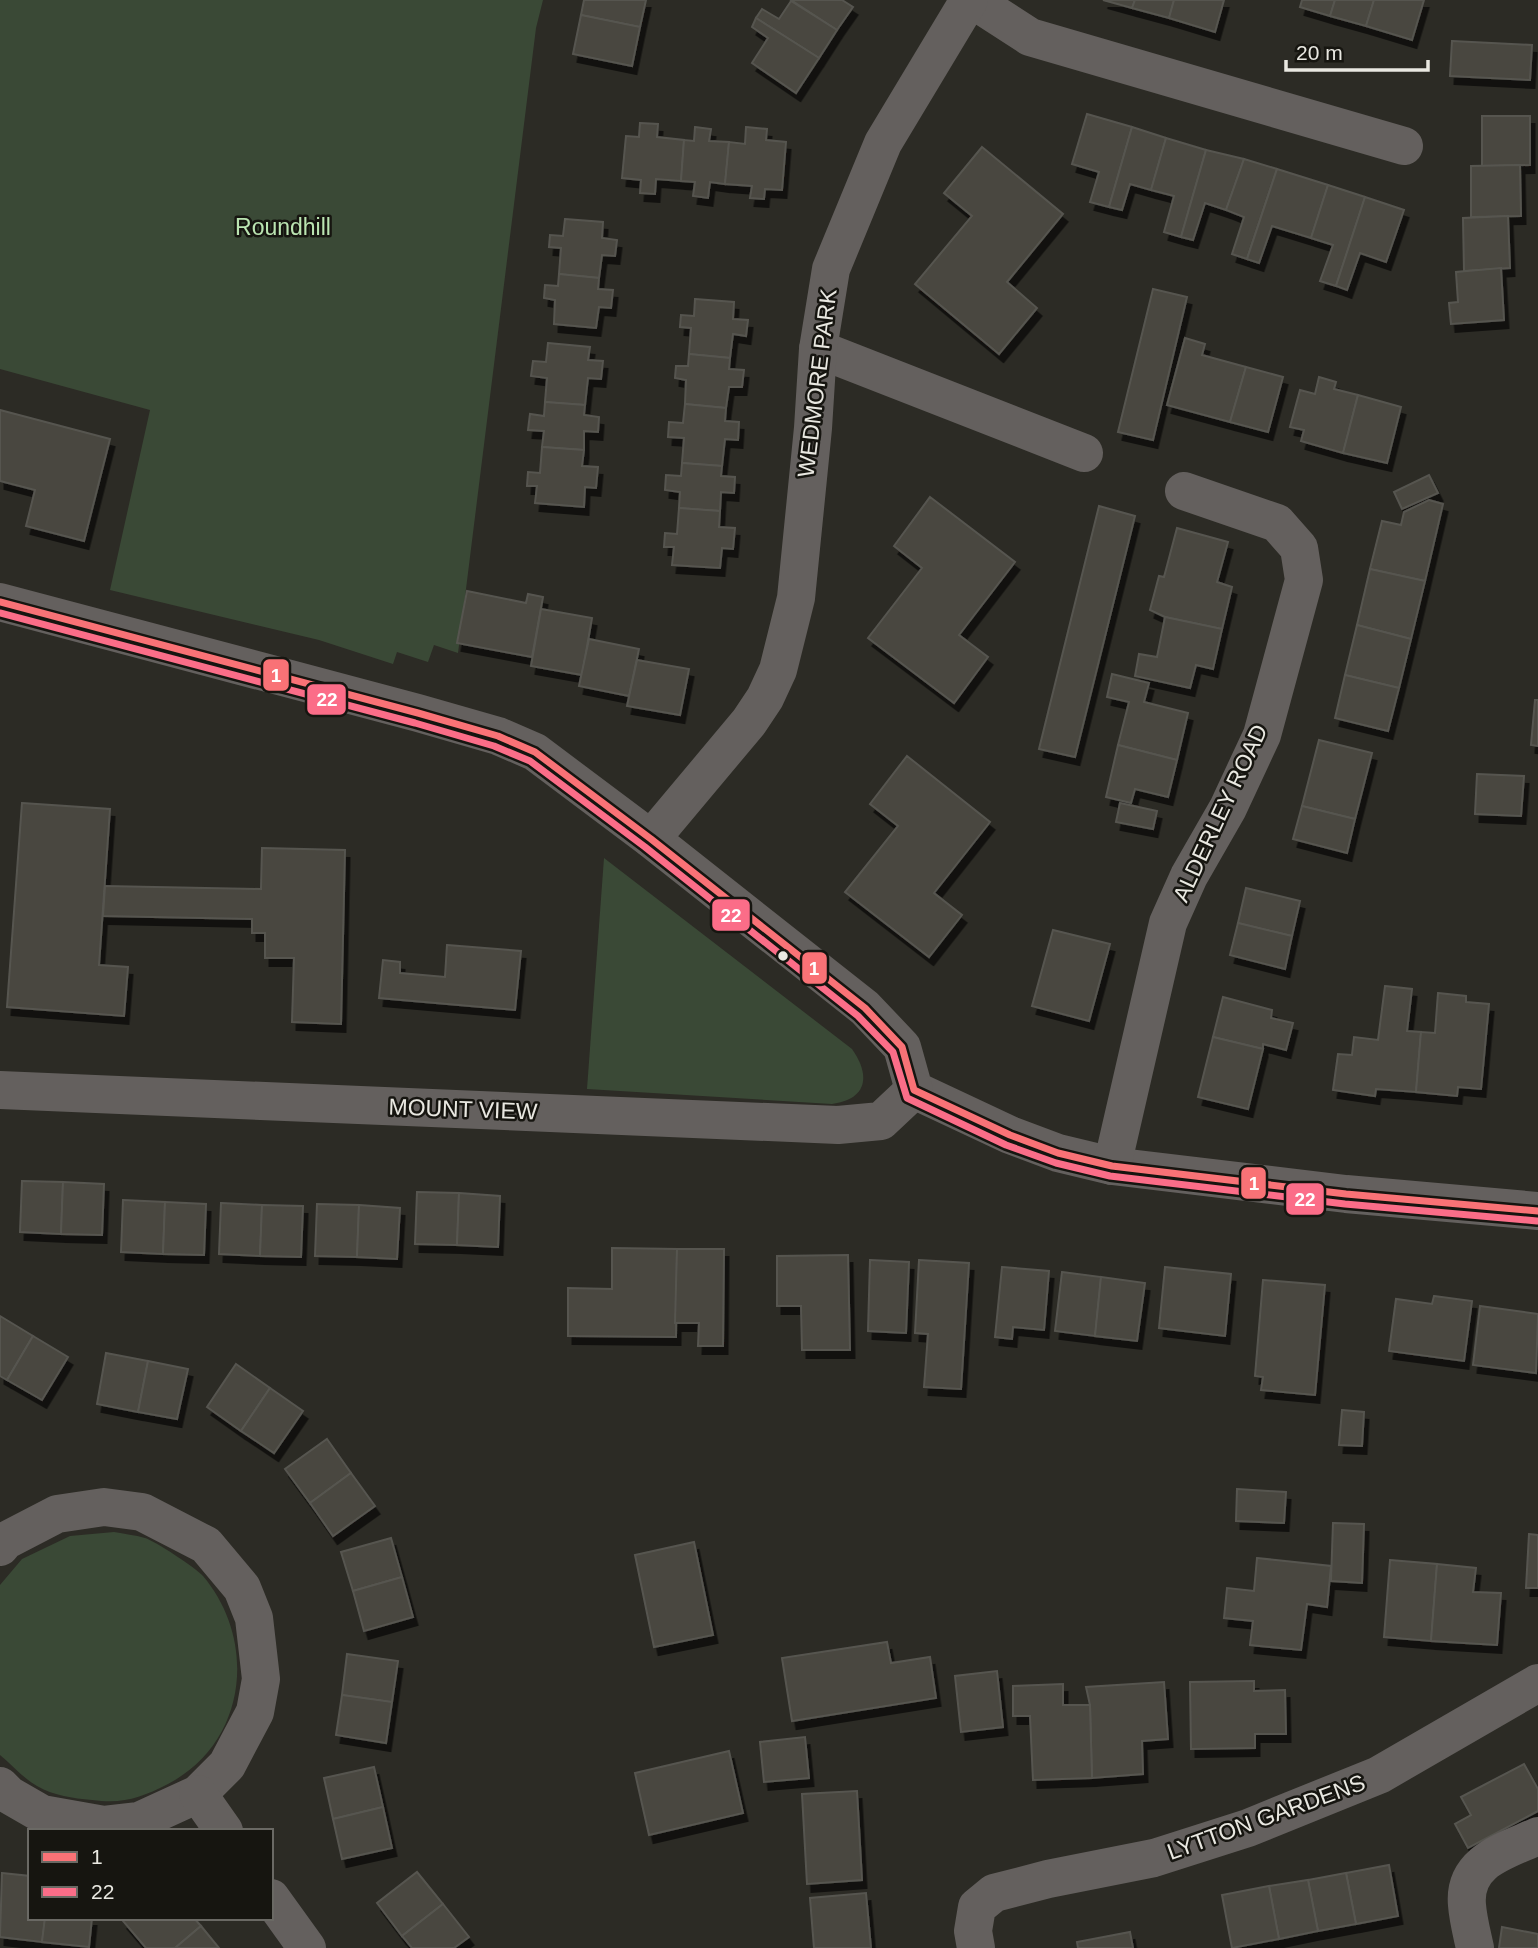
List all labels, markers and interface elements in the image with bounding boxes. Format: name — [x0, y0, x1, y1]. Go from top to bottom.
scale bar — [1286, 28, 1428, 72]
text: 20 m — [1296, 41, 1343, 64]
park label: Roundhill — [235, 214, 331, 240]
street label: WEDMORE PARK — [793, 286, 842, 479]
line badge: 1 — [262, 658, 290, 692]
text: 1 — [271, 665, 282, 686]
line badge: 22 — [306, 683, 347, 716]
text: 22 — [316, 689, 338, 710]
street label: ALDERLEY ROAD — [1168, 720, 1272, 906]
line badge: 22 — [711, 898, 751, 932]
text: 22 — [720, 905, 742, 926]
unlabelled marker — [776, 949, 790, 963]
line badge: 1 — [801, 951, 828, 985]
text: 1 — [809, 958, 820, 979]
street label: MOUNT VIEW — [388, 1093, 538, 1125]
line badge: 1 — [1240, 1166, 1267, 1200]
text: 1 — [1249, 1173, 1260, 1194]
line badge: 22 — [1285, 1182, 1325, 1216]
text: 22 — [1294, 1189, 1316, 1210]
street label: LYTTON GARDENS — [1163, 1769, 1369, 1865]
legend — [28, 1829, 273, 1920]
text: 1 — [91, 1845, 103, 1868]
text: 22 — [91, 1880, 114, 1903]

